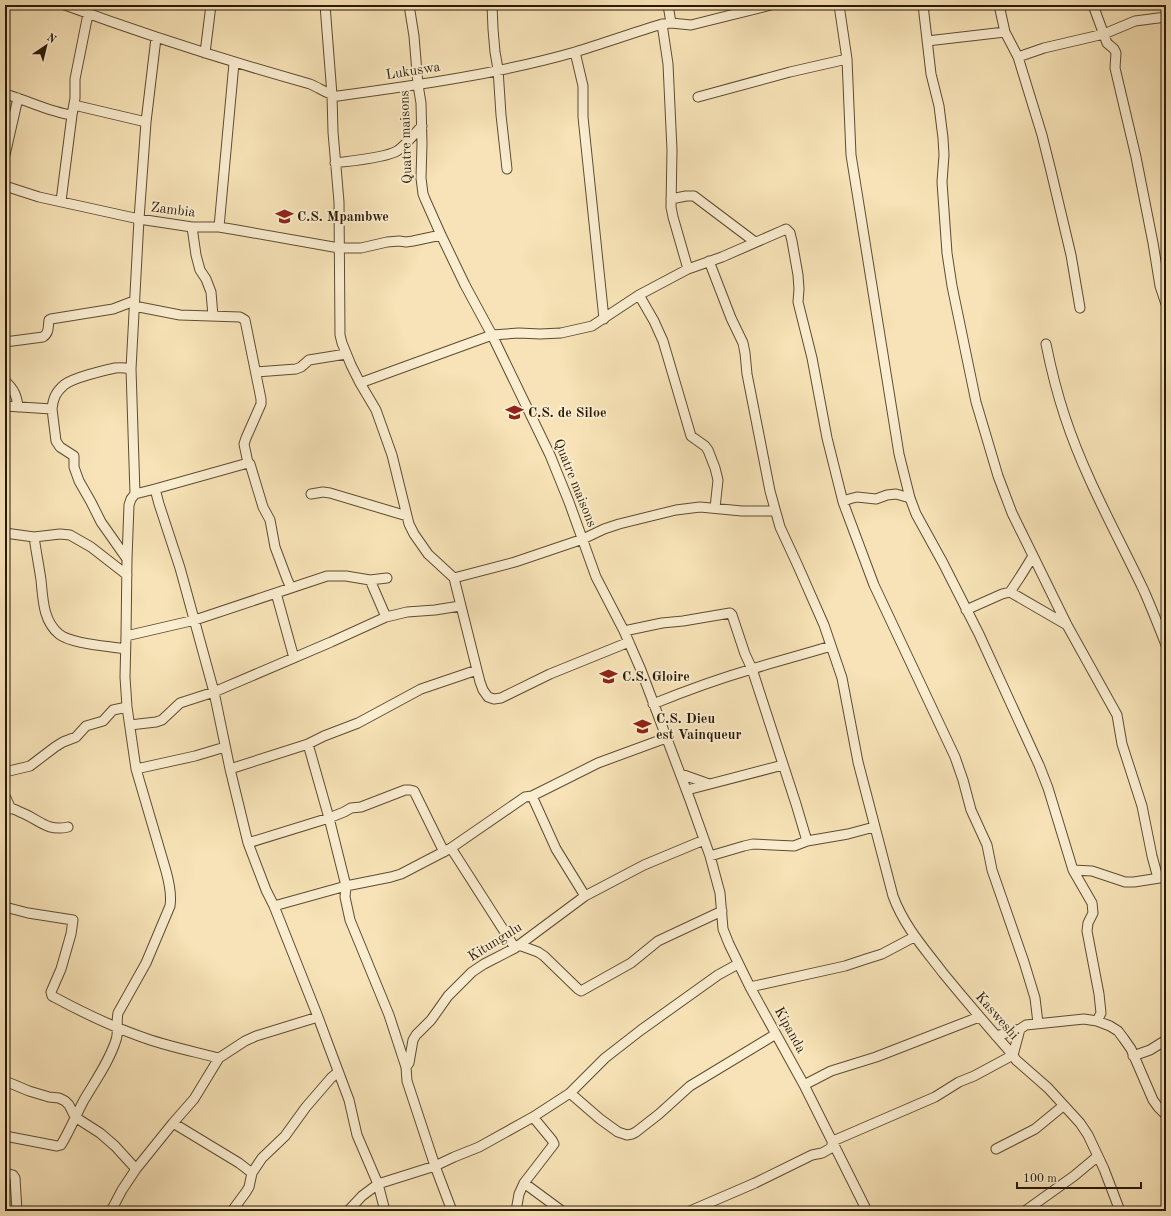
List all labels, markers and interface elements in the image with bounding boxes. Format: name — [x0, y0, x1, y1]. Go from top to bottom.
north arrow — [26, 26, 66, 66]
text: N — [44, 32, 58, 46]
street label: Lukuswa — [385, 60, 441, 82]
street label: Quatre maisons — [397, 90, 415, 184]
street label: Zambia — [150, 200, 196, 220]
school or university icon: C.S. Mpambwe — [274, 207, 294, 227]
place label: C.S. Mpambwe — [297, 210, 389, 224]
school or university icon: C.S. de Siloe — [505, 403, 525, 423]
place label: C.S. de Siloe — [528, 406, 607, 420]
street label: Quatre maisons — [551, 437, 599, 529]
school or university icon: C.S. Gloire — [599, 667, 619, 687]
place label: C.S. Gloire — [622, 670, 690, 684]
place label: C.S. Dieu est Vainqueur — [656, 712, 742, 742]
school or university icon: C.S. Dieu est Vainqueur — [633, 717, 653, 737]
street label: Kitungulu — [466, 920, 525, 964]
street label: Kasweshi — [973, 990, 1021, 1043]
street label: Kipanda — [772, 1005, 808, 1055]
scale bar — [1017, 1164, 1141, 1190]
text: 100 m — [1023, 1173, 1057, 1185]

